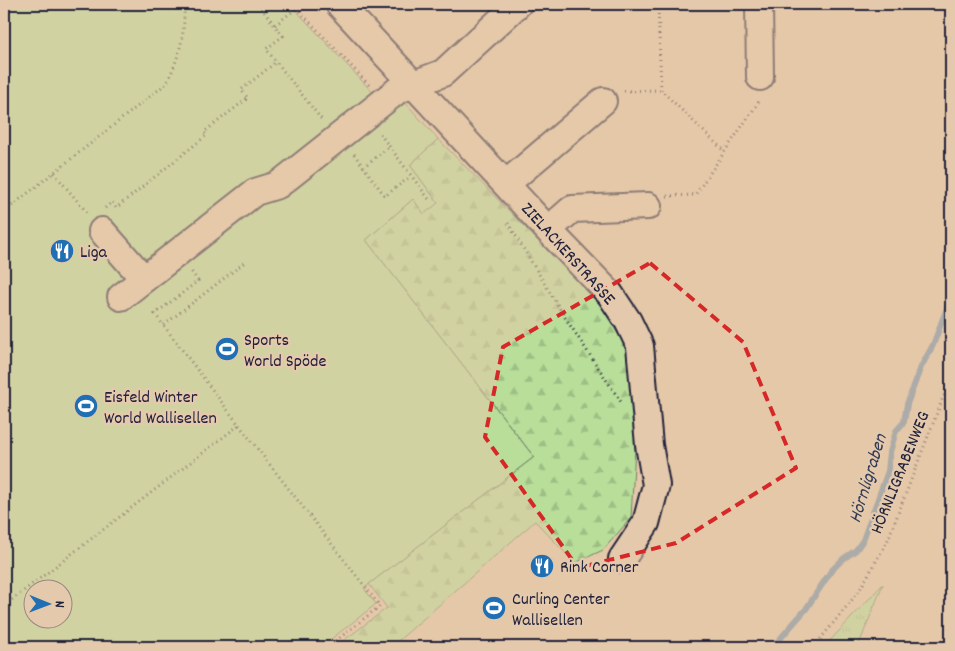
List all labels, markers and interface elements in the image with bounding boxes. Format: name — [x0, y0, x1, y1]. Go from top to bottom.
street label: ZIELACKERSTRASSE — [514, 198, 620, 312]
restaurant icon: Liga — [49, 238, 75, 264]
place label: Liga — [80, 241, 108, 266]
place label: Sports World Spöde — [244, 329, 327, 375]
sports icon: Sports World Spöde — [214, 336, 240, 362]
place label: Eisfeld Winter World Wallisellen — [104, 386, 217, 432]
sports icon: Eisfeld Winter World Wallisellen — [73, 393, 99, 419]
street label: HÖRNLIGRABENWEG — [865, 408, 937, 538]
water label: Hörnligraben — [843, 430, 896, 527]
restaurant icon: Rink Corner — [529, 553, 555, 579]
place label: Rink Corner — [560, 556, 639, 581]
north arrow — [22, 578, 72, 628]
place label: Curling Center Wallisellen — [512, 588, 610, 634]
sports icon: Curling Center Wallisellen — [481, 595, 507, 621]
text: N — [49, 601, 69, 608]

